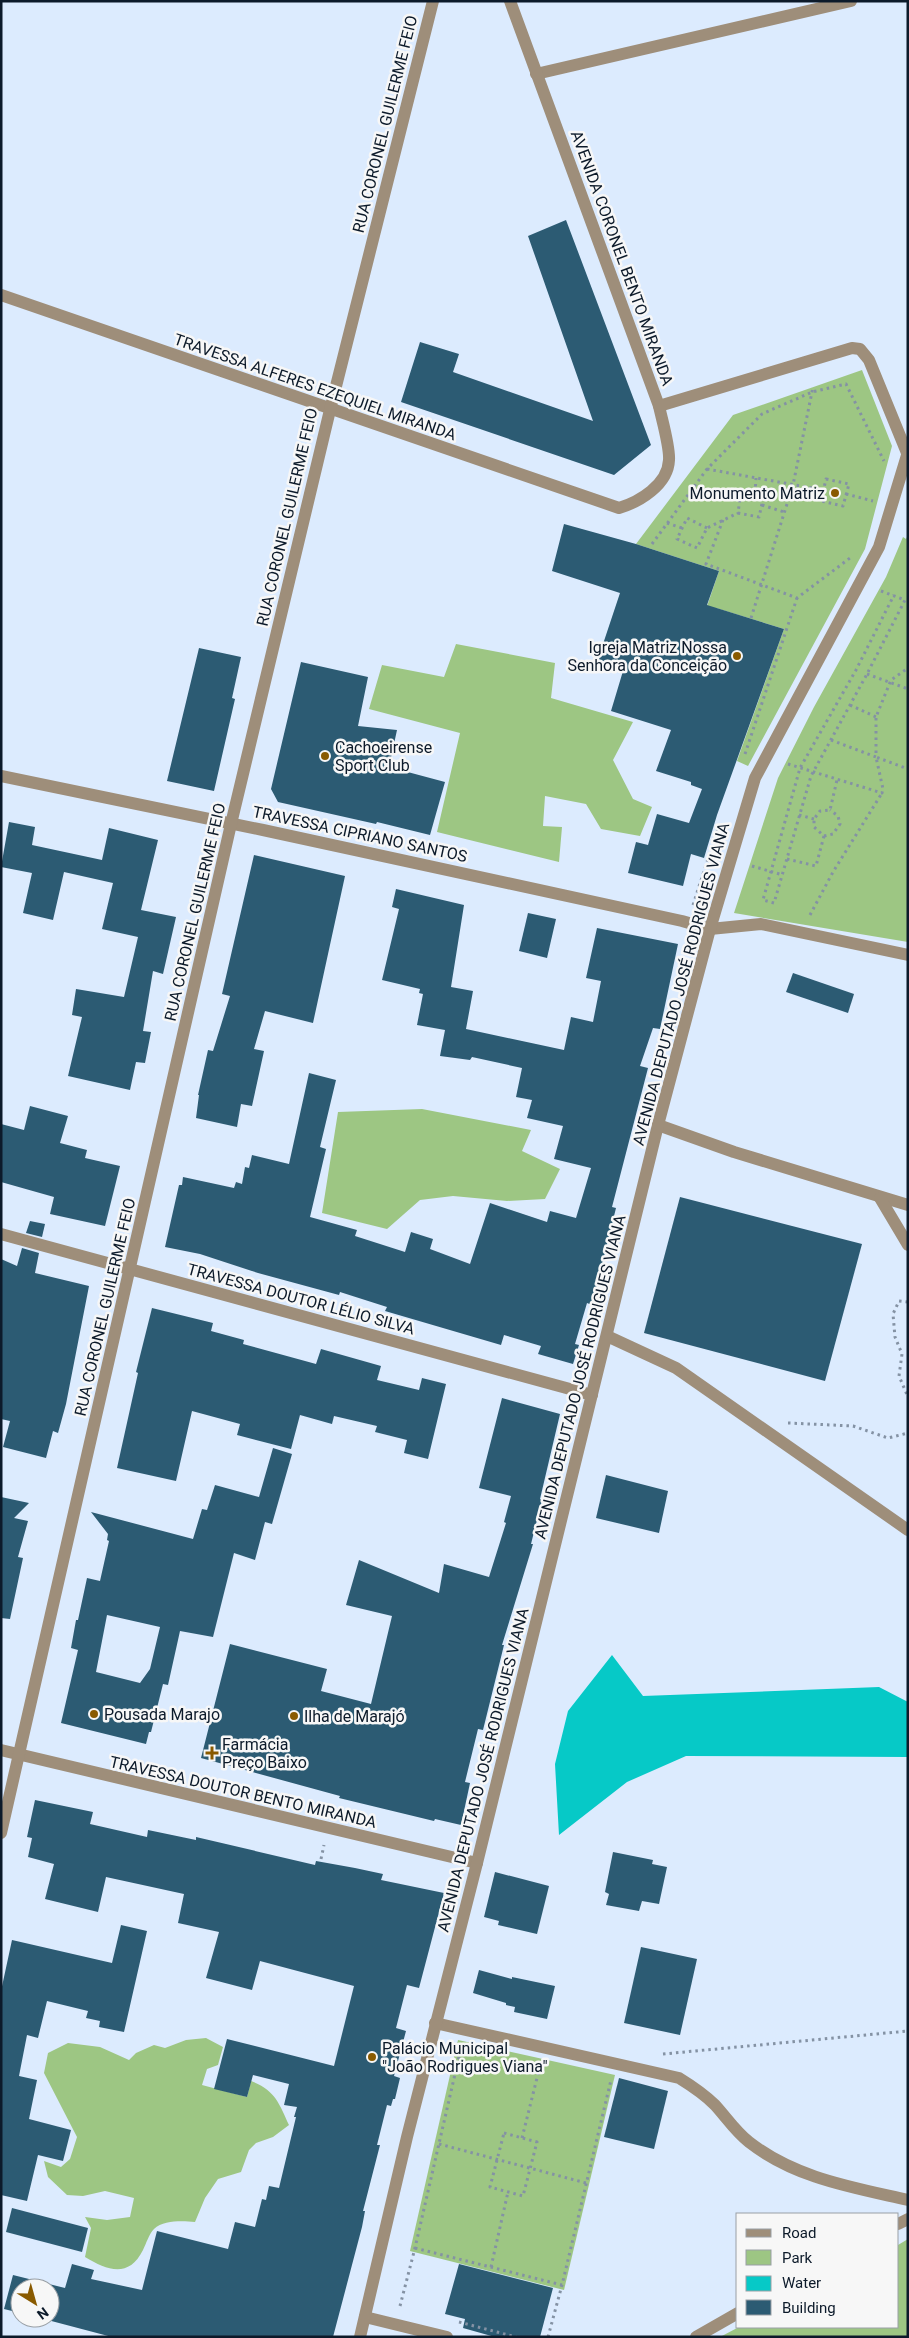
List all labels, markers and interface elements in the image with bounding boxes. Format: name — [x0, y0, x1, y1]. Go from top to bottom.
street label: RUA CORONEL GUILERME FEIO — [349, 13, 421, 235]
street label: AVENIDA CORONEL BENTO MIRANDA — [567, 128, 677, 389]
street label: TRAVESSA ALFERES EZEQUIEL MIRANDA — [171, 330, 459, 445]
street label: RUA CORONEL GUILERME FEIO — [253, 406, 321, 628]
place label: Monumento Matriz — [690, 484, 825, 503]
marker: Monumento Matriz — [829, 487, 841, 499]
place label: Igreja Matriz Nossa Senhora da Conceição — [567, 638, 727, 675]
marker: Igreja Matriz Nossa Senhora da Conceição — [731, 650, 743, 662]
place label: Cachoeirense Sport Club — [335, 738, 432, 775]
marker: Cachoeirense Sport Club — [319, 750, 331, 762]
street label: RUA CORONEL GUILERME FEIO — [161, 801, 229, 1023]
street label: TRAVESSA CIPRIANO SANTOS — [251, 802, 469, 866]
street label: AVENIDA DEPUTADO JOSÉ RODRIGUES VIANA — [629, 820, 733, 1147]
street label: RUA CORONEL GUILERME FEIO — [71, 1196, 139, 1418]
street label: AVENIDA DEPUTADO JOSÉ RODRIGUES VIANA — [530, 1212, 630, 1541]
street label: TRAVESSA DOUTOR LÉLIO SILVA — [185, 1259, 417, 1339]
street label: AVENIDA DEPUTADO JOSÉ RODRIGUES VIANA — [433, 1605, 533, 1934]
place label: Pousada Marajo — [104, 1705, 220, 1724]
place label: Ilha de Marajó — [304, 1707, 405, 1726]
marker: Pousada Marajo — [88, 1708, 100, 1720]
marker: Ilha de Marajó — [288, 1710, 300, 1722]
place label: Farmácia Preço Baixo — [222, 1735, 307, 1772]
marker: Farmácia Preço Baixo — [206, 1747, 218, 1759]
street label: TRAVESSA DOUTOR BENTO MIRANDA — [108, 1752, 379, 1832]
place label: Palácio Municipal "João Rodrigues Viana" — [382, 2039, 548, 2076]
marker: Palácio Municipal "João Rodrigues Viana" — [366, 2051, 378, 2063]
legend — [736, 2213, 899, 2328]
text: Road — [782, 2224, 816, 2242]
text: Park — [782, 2249, 813, 2267]
text: Water — [782, 2274, 821, 2292]
north arrow — [10, 2278, 60, 2328]
text: Building — [782, 2299, 836, 2317]
text: N — [34, 2304, 52, 2323]

